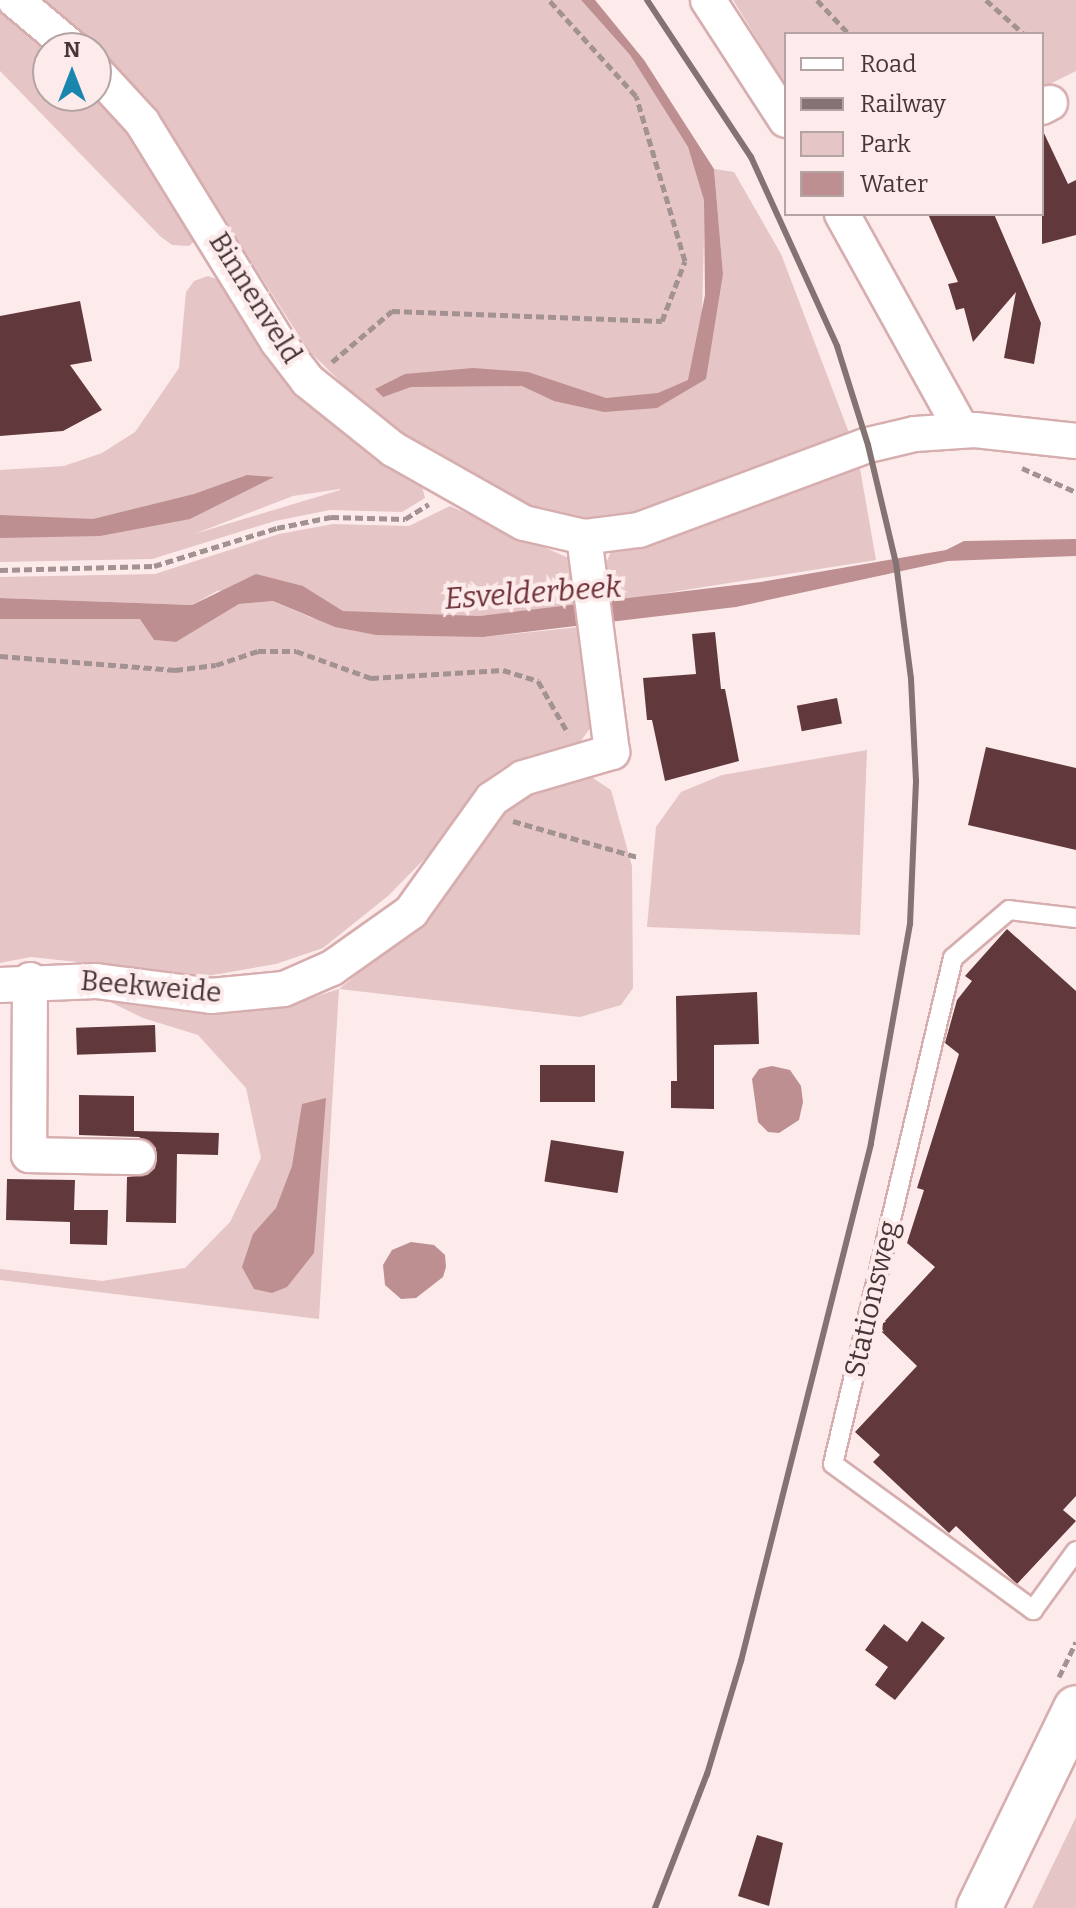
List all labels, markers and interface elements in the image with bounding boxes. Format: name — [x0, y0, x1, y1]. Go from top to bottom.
north arrow — [32, 32, 112, 112]
legend — [784, 32, 1044, 216]
text: N — [64, 36, 80, 63]
text: Road — [860, 50, 916, 78]
text: Railway — [860, 90, 946, 118]
text: Park — [860, 130, 911, 158]
text: Water — [860, 170, 928, 198]
street label: Binnenveld — [202, 226, 308, 370]
water label: Esvelderbeek — [443, 569, 623, 617]
street label: Beekweide — [79, 964, 223, 1010]
street label: Stationsweg — [838, 1217, 906, 1381]

